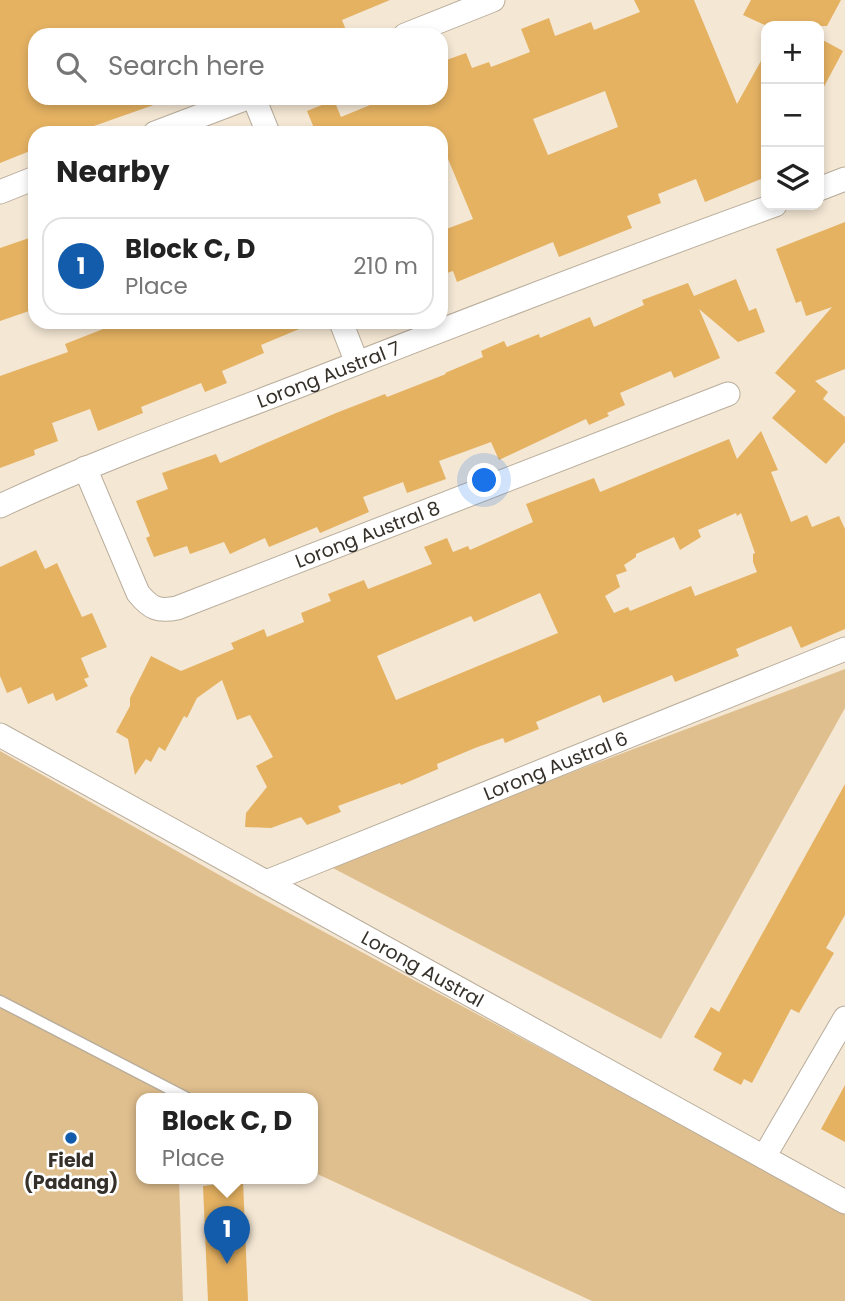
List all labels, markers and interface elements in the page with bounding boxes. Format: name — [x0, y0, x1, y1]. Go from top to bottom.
map controls — [761, 21, 824, 210]
button: + — [761, 21, 824, 84]
search box — [28, 28, 448, 105]
icon: search — [52, 48, 90, 86]
text: Search here — [108, 48, 265, 84]
button: − — [761, 84, 824, 147]
button: layers — [761, 147, 824, 210]
text: Nearby — [56, 150, 170, 193]
text: Block C, D — [125, 231, 255, 267]
text: 1 — [77, 250, 85, 282]
text: 210 m — [353, 250, 418, 282]
text: Place — [125, 270, 188, 302]
street label: Lorong Austral 7 — [253, 335, 404, 415]
your location — [467, 463, 501, 497]
street label: Lorong Austral 8 — [291, 494, 444, 575]
street label: Lorong Austral 6 — [479, 725, 632, 807]
street label: Lorong Austral — [356, 924, 489, 1014]
popup — [136, 1093, 318, 1184]
text: Block C, D — [162, 1103, 292, 1139]
marker: Field (Padang) — [63, 1130, 79, 1146]
text: Place — [162, 1142, 225, 1174]
place label: Field (Padang) — [24, 1147, 118, 1196]
pin: 1 — [204, 1206, 250, 1264]

